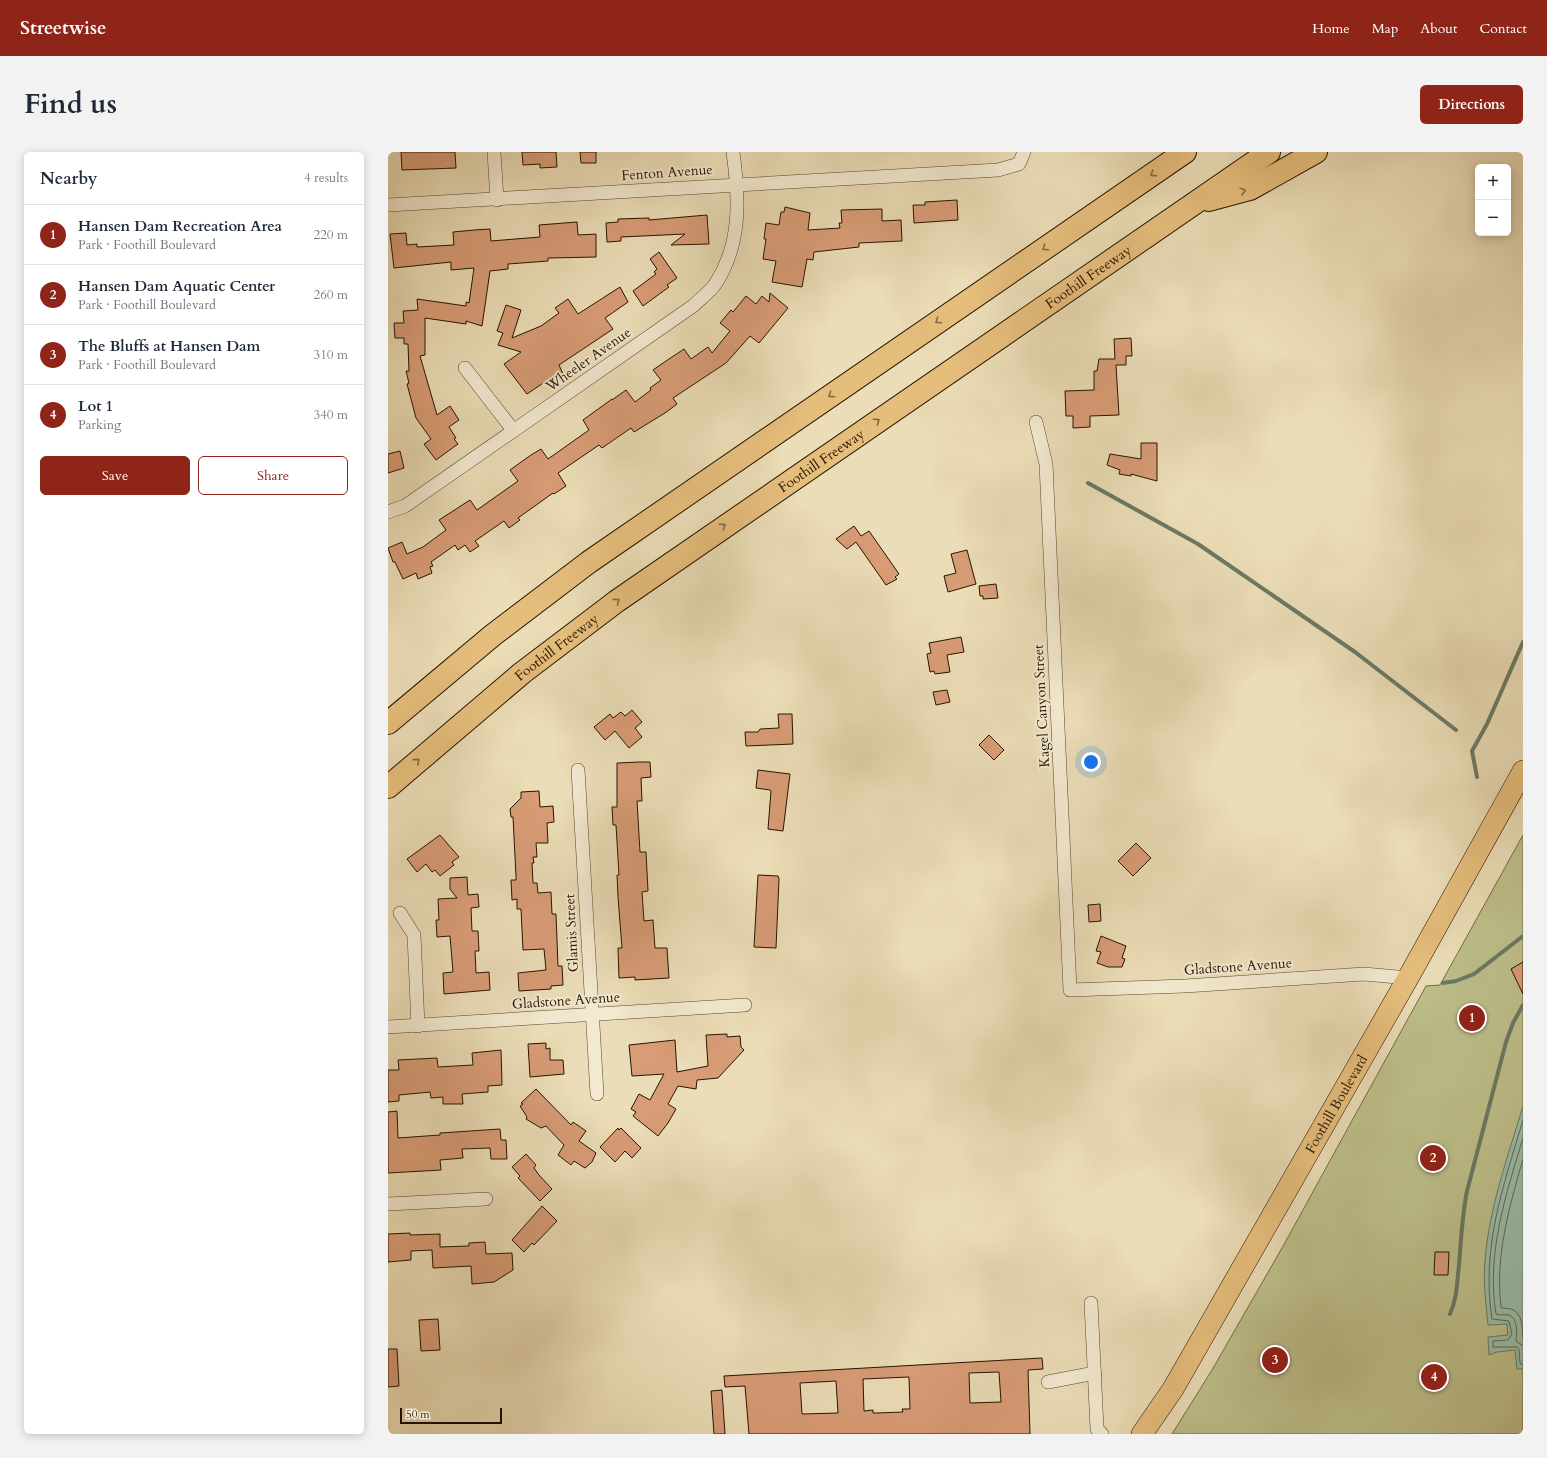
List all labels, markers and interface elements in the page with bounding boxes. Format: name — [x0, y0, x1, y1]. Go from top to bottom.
text: Streetwise — [20, 15, 107, 41]
text: Home — [1312, 19, 1350, 38]
text: Map — [1372, 19, 1398, 38]
text: About — [1420, 19, 1457, 38]
text: Contact — [1479, 19, 1527, 38]
text: Find us — [24, 85, 117, 123]
button: Directions — [1420, 85, 1523, 124]
street label: Fenton Avenue — [621, 160, 713, 185]
map controls — [1475, 164, 1511, 236]
button: + — [1475, 164, 1511, 200]
text: Nearby — [40, 167, 97, 190]
text: 4 results — [304, 169, 348, 187]
one-way arrow — [1150, 169, 1157, 176]
one-way arrow — [1240, 187, 1247, 195]
button: − — [1475, 200, 1511, 236]
text: Hansen Dam Recreation Area — [78, 216, 282, 236]
text: 1 — [50, 226, 56, 244]
text: 220 m — [314, 226, 348, 244]
text: Park · Foothill Boulevard — [78, 236, 216, 254]
street label: Foothill Freeway — [1041, 240, 1136, 313]
one-way arrow — [1043, 243, 1050, 250]
text: Hansen Dam Aquatic Center — [78, 276, 275, 296]
text: 2 — [50, 286, 56, 304]
text: 260 m — [314, 286, 348, 304]
text: Park · Foothill Boulevard — [78, 296, 216, 314]
one-way arrow — [936, 316, 943, 323]
street label: Wheeler Avenue — [541, 323, 635, 396]
text: The Bluffs at Hansen Dam — [78, 336, 260, 356]
text: 3 — [50, 346, 56, 364]
text: 310 m — [314, 346, 348, 364]
text: Park · Foothill Boulevard — [78, 356, 216, 374]
one-way arrow — [828, 390, 835, 398]
text: Lot 1 — [78, 396, 113, 416]
text: 4 — [50, 406, 56, 424]
text: 340 m — [314, 406, 348, 424]
text: Parking — [78, 416, 121, 434]
one-way arrow — [873, 418, 880, 426]
street label: Foothill Freeway — [775, 424, 869, 497]
button: Save — [40, 456, 190, 495]
button: Share — [198, 456, 348, 495]
one-way arrow — [719, 524, 726, 531]
one-way arrow — [613, 598, 620, 606]
street label: Foothill Freeway — [511, 609, 603, 685]
street label: Kagel Canyon Street — [1029, 643, 1054, 768]
your location — [1081, 752, 1101, 772]
one-way arrow — [413, 759, 420, 766]
street label: Glamis Street — [560, 893, 583, 973]
street label: Gladstone Avenue — [1183, 953, 1293, 980]
street label: Gladstone Avenue — [511, 987, 621, 1014]
pin: 1 — [1459, 1003, 1485, 1033]
street label: Foothill Boulevard — [1301, 1051, 1372, 1157]
pin: 2 — [1420, 1143, 1446, 1173]
pin: 3 — [1262, 1345, 1288, 1375]
pin: 4 — [1421, 1362, 1447, 1392]
scale bar — [400, 1406, 502, 1425]
text: 50 m — [406, 1407, 430, 1422]

